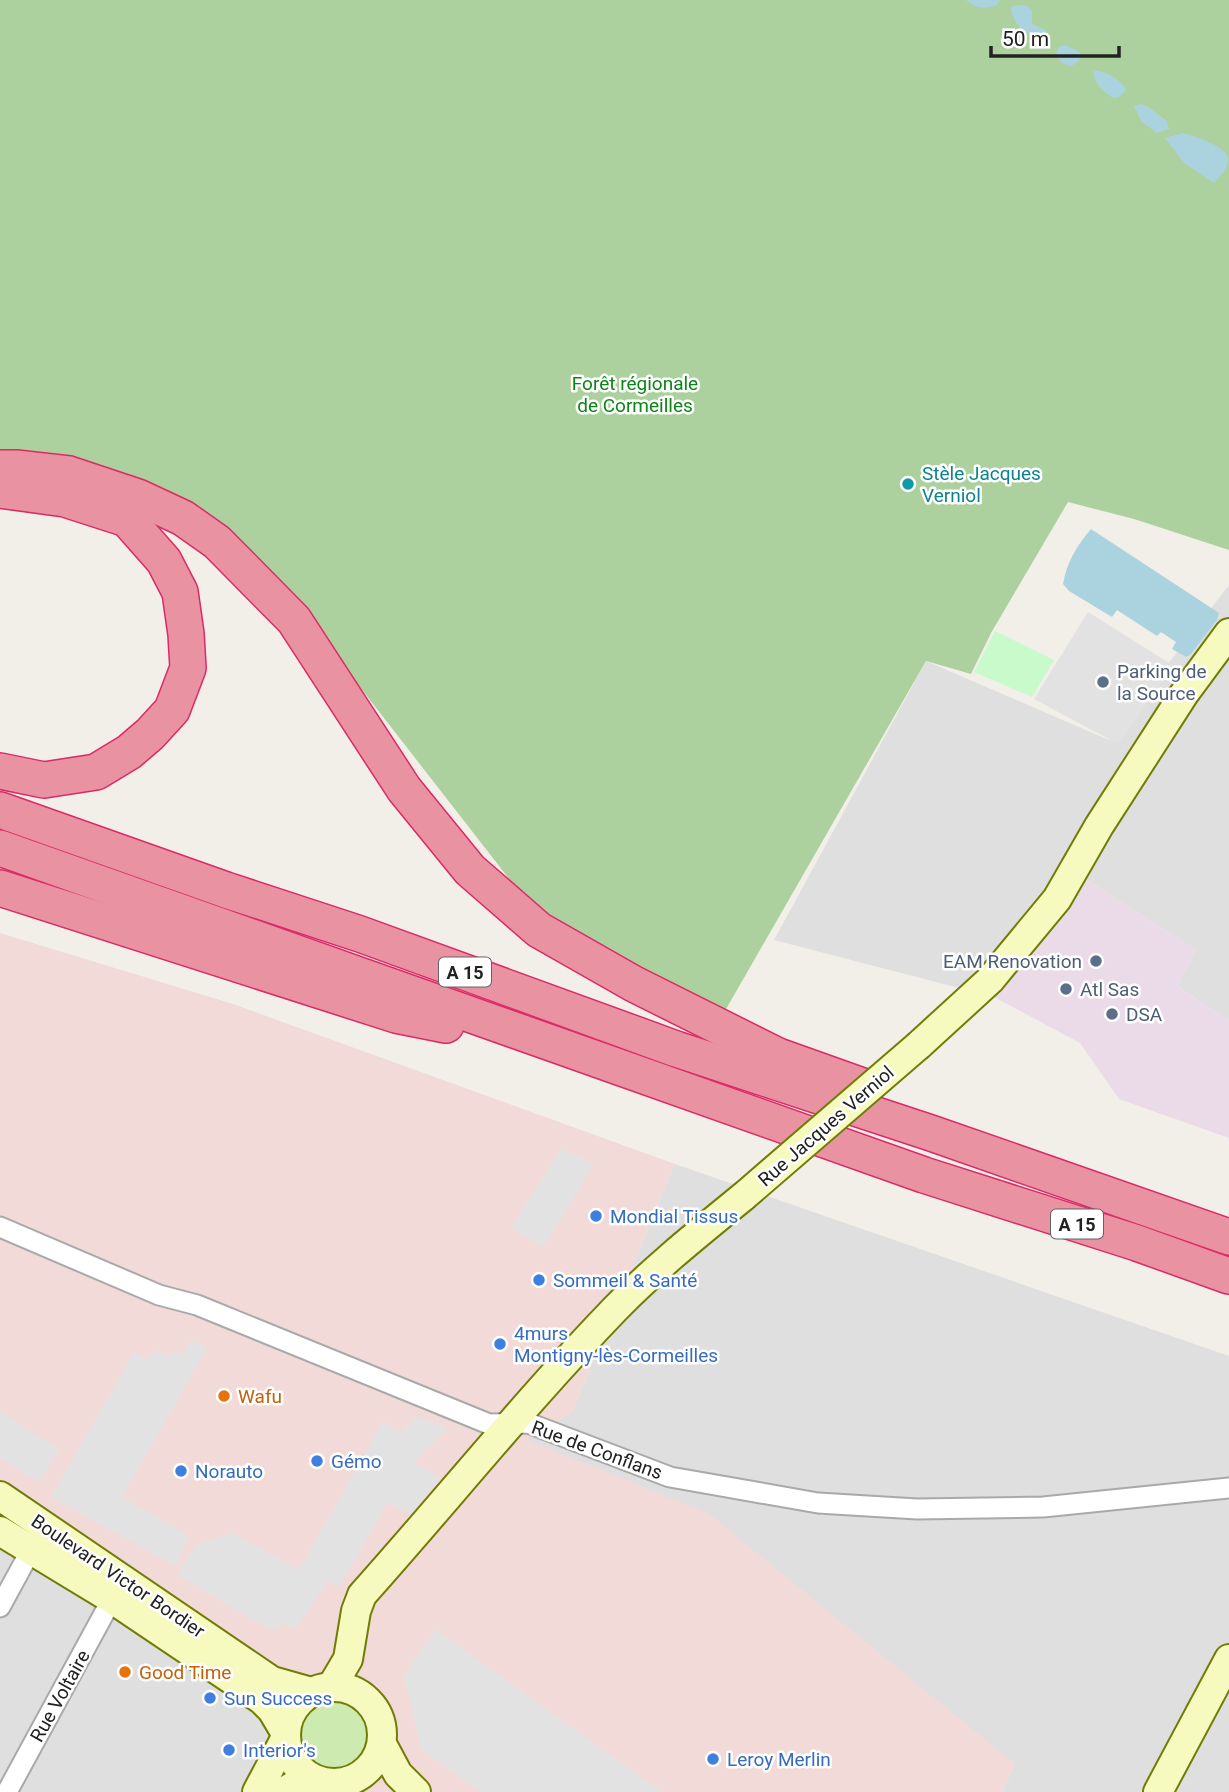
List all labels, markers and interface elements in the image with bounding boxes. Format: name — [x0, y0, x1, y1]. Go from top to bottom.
scale bar — [991, 14, 1119, 58]
text: 50 m — [1002, 27, 1049, 51]
park label: Forêt régionale de Cormeilles — [572, 372, 698, 417]
place label: Stèle Jacques Verniol — [922, 462, 1041, 507]
marker: Stèle Jacques Verniol — [900, 476, 916, 492]
place label: Parking de la Source — [1117, 660, 1207, 705]
marker: Parking de la Source — [1095, 674, 1111, 690]
place label: EAM Renovation — [943, 950, 1082, 973]
marker: EAM Renovation — [1088, 953, 1104, 969]
road number: A 15 — [439, 958, 491, 987]
place label: Atl Sas — [1080, 978, 1139, 1001]
marker: Atl Sas — [1058, 981, 1074, 997]
place label: DSA — [1126, 1003, 1163, 1026]
marker: DSA — [1104, 1006, 1120, 1022]
street label: Rue Jacques Verniol — [753, 1061, 899, 1191]
place label: Mondial Tissus — [610, 1205, 738, 1228]
marker: Mondial Tissus — [588, 1208, 604, 1224]
road number: A 15 — [1051, 1210, 1103, 1238]
place label: Sommeil & Santé — [553, 1269, 697, 1292]
marker: Sommeil & Santé — [531, 1272, 547, 1288]
place label: 4murs Montigny-lès-Cormeilles — [514, 1322, 718, 1367]
marker: 4murs Montigny-lès-Cormeilles — [492, 1336, 508, 1352]
place label: Wafu — [238, 1385, 282, 1408]
marker: Wafu — [216, 1388, 232, 1404]
street label: Rue de Conflans — [528, 1416, 666, 1484]
place label: Gémo — [331, 1450, 382, 1473]
marker: Gémo — [309, 1453, 325, 1469]
place label: Norauto — [195, 1460, 263, 1483]
marker: Norauto — [173, 1463, 189, 1479]
street label: Boulevard Victor Bordier — [27, 1509, 210, 1643]
street label: Rue Voltaire — [25, 1646, 95, 1746]
place label: Good Time — [139, 1661, 231, 1684]
marker: Good Time — [117, 1664, 133, 1680]
place label: Sun Success — [224, 1687, 332, 1710]
marker: Sun Success — [202, 1690, 218, 1706]
place label: Interior's — [243, 1739, 316, 1762]
marker: Interior's — [221, 1742, 237, 1758]
place label: Leroy Merlin — [727, 1748, 831, 1771]
marker: Leroy Merlin — [705, 1751, 721, 1767]

